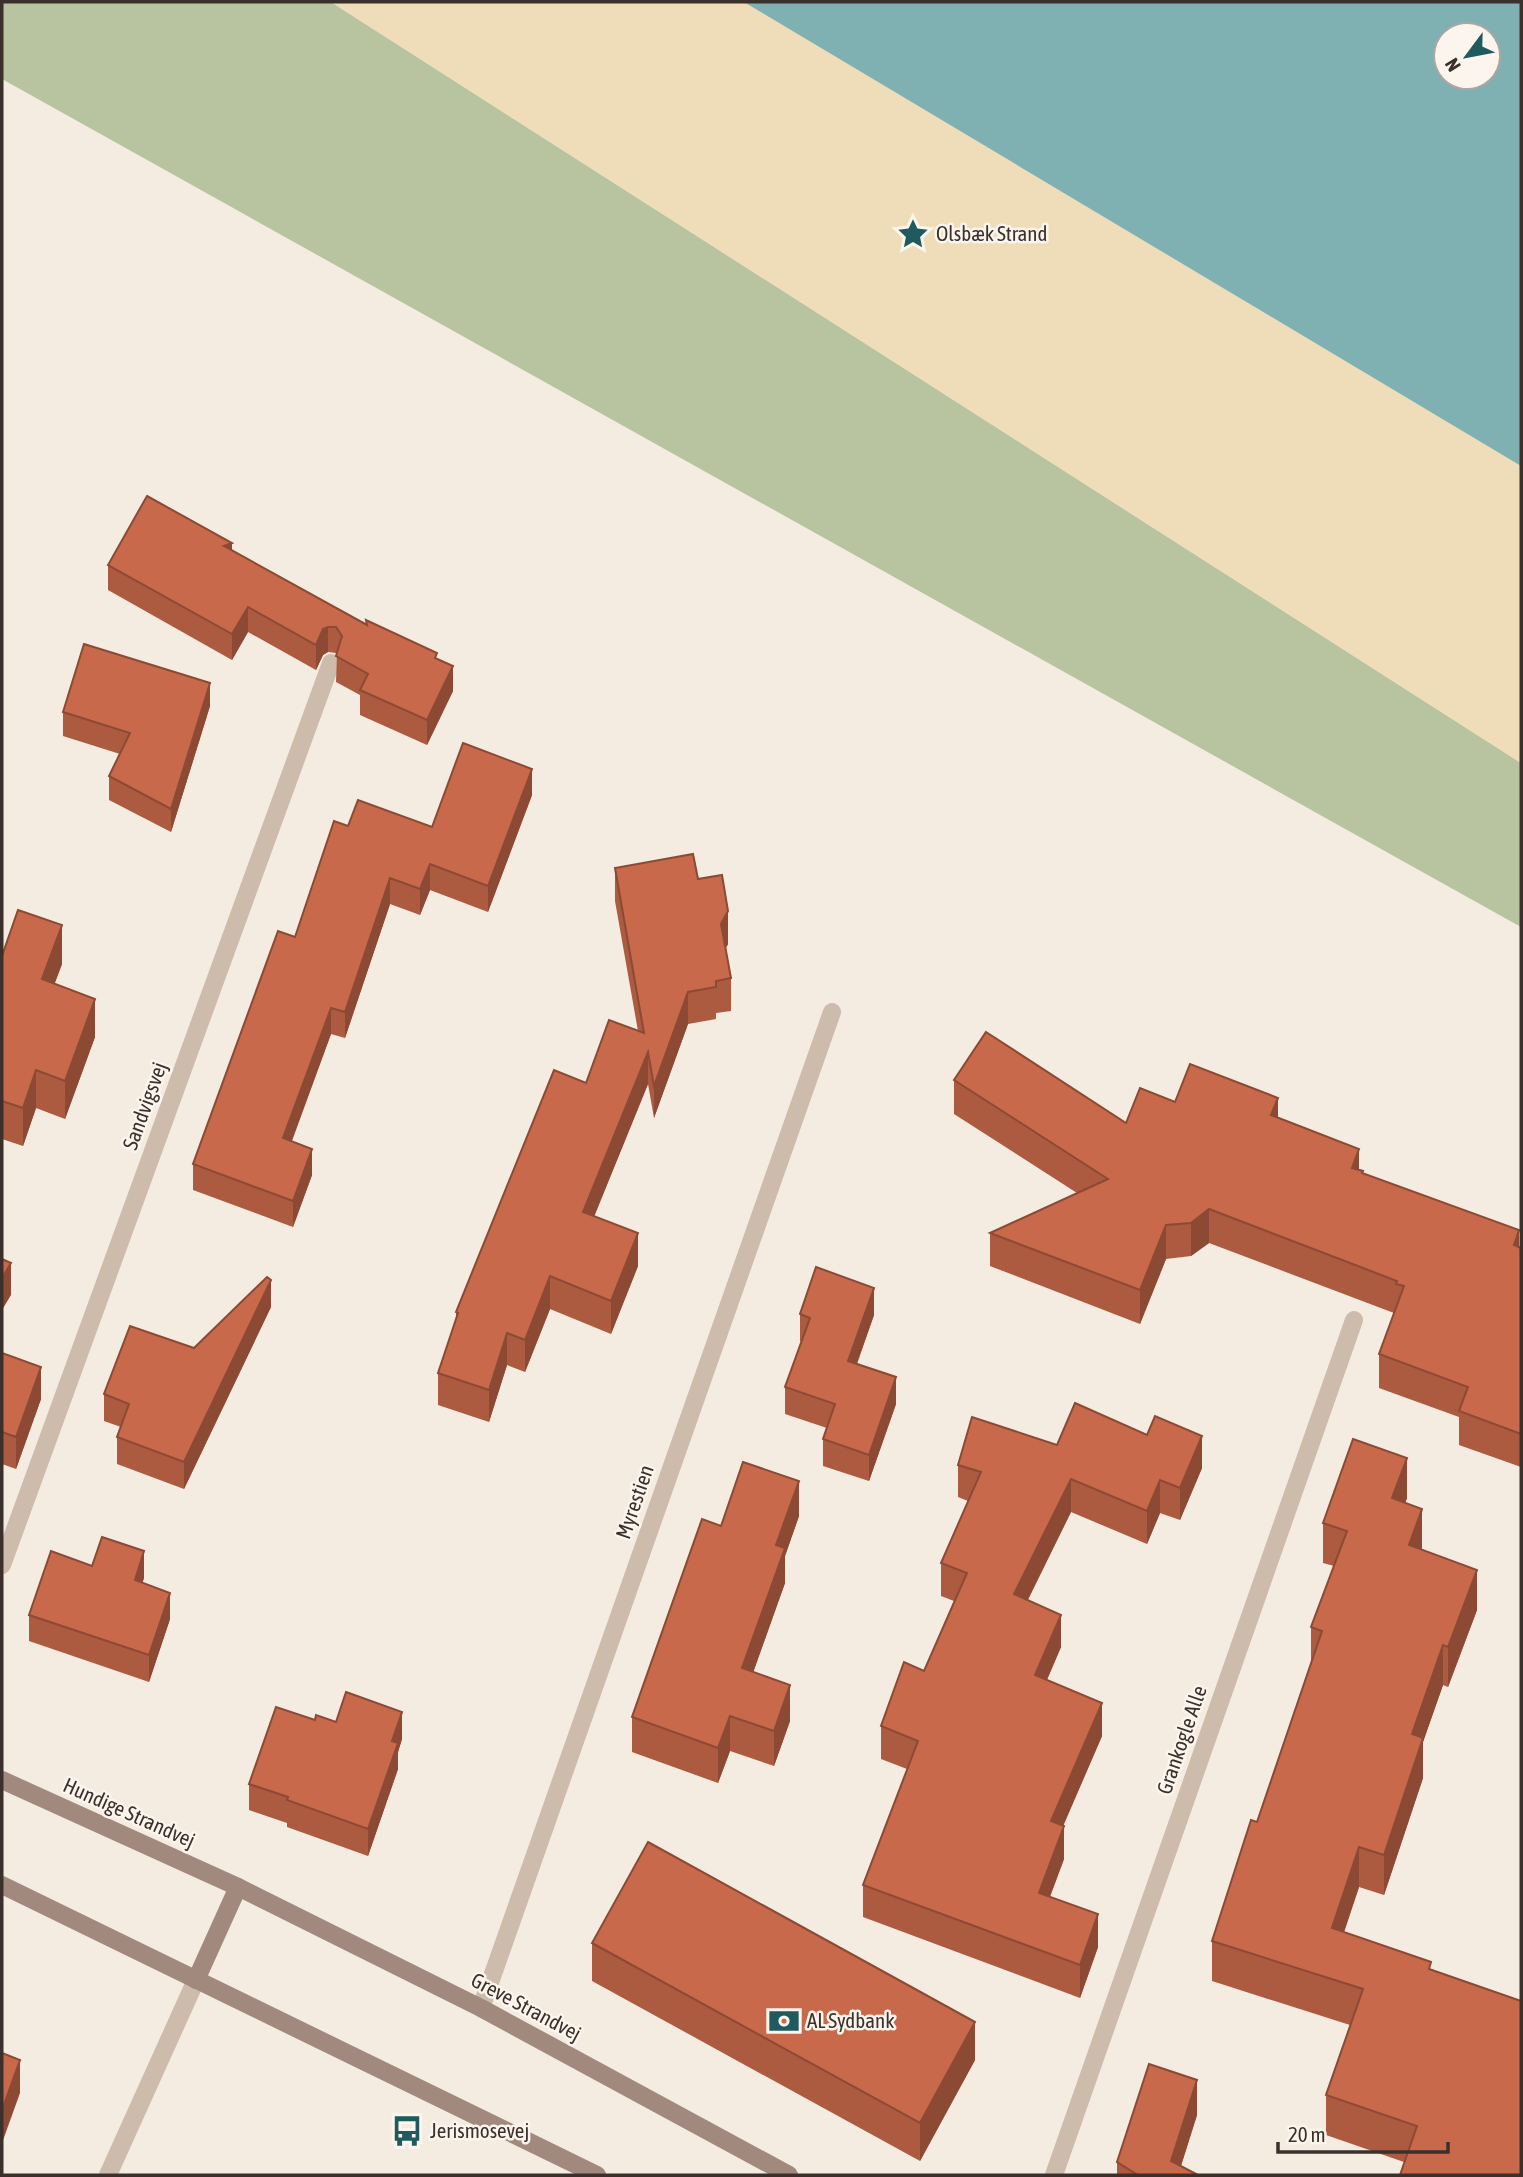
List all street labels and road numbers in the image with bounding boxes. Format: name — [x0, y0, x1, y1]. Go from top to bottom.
street label: Sandvigsvej — [117, 1059, 171, 1153]
street label: Myrestien — [610, 1462, 658, 1542]
street label: Grankogle Alle — [1151, 1682, 1211, 1797]
street label: Hundige Strandvej — [60, 1772, 199, 1852]
street label: Greve Strandvej — [467, 1967, 585, 2045]

